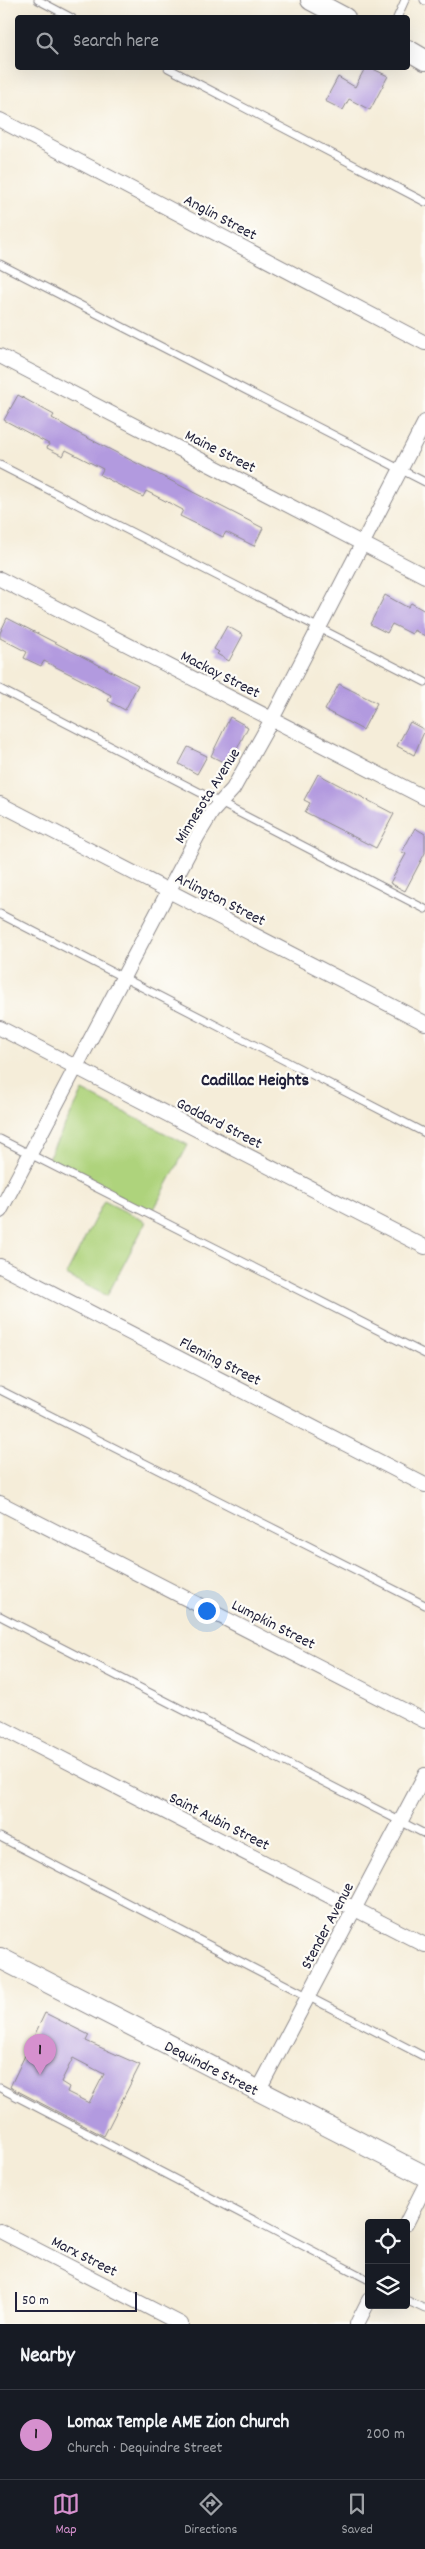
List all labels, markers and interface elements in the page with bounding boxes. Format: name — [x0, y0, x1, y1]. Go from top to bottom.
search box — [15, 15, 410, 70]
icon: search — [33, 29, 61, 57]
text: Search here — [73, 29, 159, 56]
street label: Anglin Street — [179, 189, 261, 247]
street label: Maine Street — [180, 425, 259, 480]
street label: Mackay Street — [176, 645, 264, 705]
street label: Minnesota Avenue — [170, 744, 247, 849]
street label: Arlington Street — [171, 868, 269, 933]
district label: Cadillac Heights — [201, 1069, 310, 1094]
street label: Goddard Street — [172, 1093, 266, 1156]
street label: Fleming Street — [175, 1332, 265, 1393]
street label: Lumpkin Street — [227, 1594, 319, 1656]
your location — [194, 1598, 220, 1624]
street label: Saint Aubin Street — [165, 1787, 273, 1857]
street label: Stender Avenue — [296, 1879, 361, 1974]
pin: 1 — [24, 2034, 56, 2075]
street label: Dequindre Street — [160, 2036, 262, 2103]
map controls — [365, 2219, 410, 2309]
button: locate — [365, 2219, 410, 2264]
street label: Marx Street — [47, 2231, 121, 2284]
button: layers — [365, 2264, 410, 2309]
scale bar — [15, 2289, 138, 2312]
text: 50 m — [22, 2291, 49, 2311]
text: Nearby — [20, 2342, 75, 2372]
text: Lomax Temple AME Zion Church — [67, 2410, 289, 2437]
text: 1 — [34, 2423, 38, 2446]
text: 200 m — [366, 2423, 405, 2446]
text: Church · Dequindre Street — [67, 2437, 222, 2460]
tab: Map — [52, 2490, 80, 2540]
tab: Directions — [184, 2490, 237, 2540]
tab: Saved — [342, 2490, 373, 2540]

